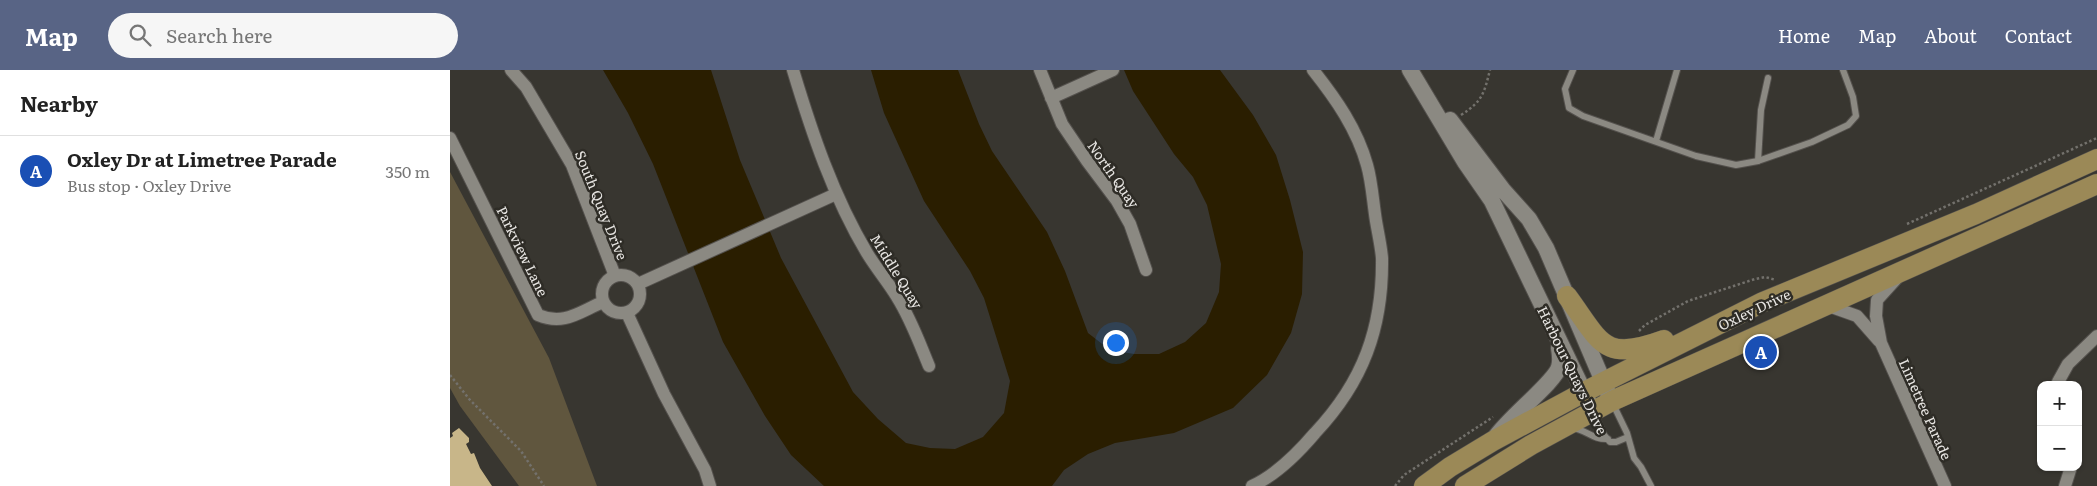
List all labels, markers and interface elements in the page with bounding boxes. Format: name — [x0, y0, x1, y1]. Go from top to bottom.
search box — [108, 13, 458, 58]
text: Map — [25, 18, 78, 53]
icon: search — [126, 21, 154, 49]
text: Search here — [166, 21, 272, 49]
text: Home — [1778, 22, 1830, 49]
text: Map — [1858, 22, 1896, 49]
text: About — [1924, 22, 1977, 49]
text: Contact — [2005, 22, 2072, 49]
text: Nearby — [20, 87, 98, 118]
street label: North Quay — [1084, 136, 1145, 212]
text: Oxley Dr at Limetree Parade — [67, 145, 337, 173]
street label: South Quay Drive — [571, 147, 633, 263]
text: A — [30, 159, 42, 183]
text: 350 m — [385, 159, 430, 183]
text: Bus stop · Oxley Drive — [67, 173, 231, 197]
street label: Parkview Lane — [492, 202, 554, 300]
street label: Middle Quay — [866, 230, 928, 313]
street label: Oxley Drive — [1715, 283, 1793, 335]
street label: Harbour Quays Drive — [1533, 303, 1613, 437]
your location — [1103, 330, 1129, 356]
pin: A — [1745, 333, 1777, 371]
street label: Limetree Parade — [1895, 355, 1957, 463]
map controls — [2037, 381, 2082, 471]
button: + — [2037, 381, 2082, 426]
button: − — [2037, 426, 2082, 471]

